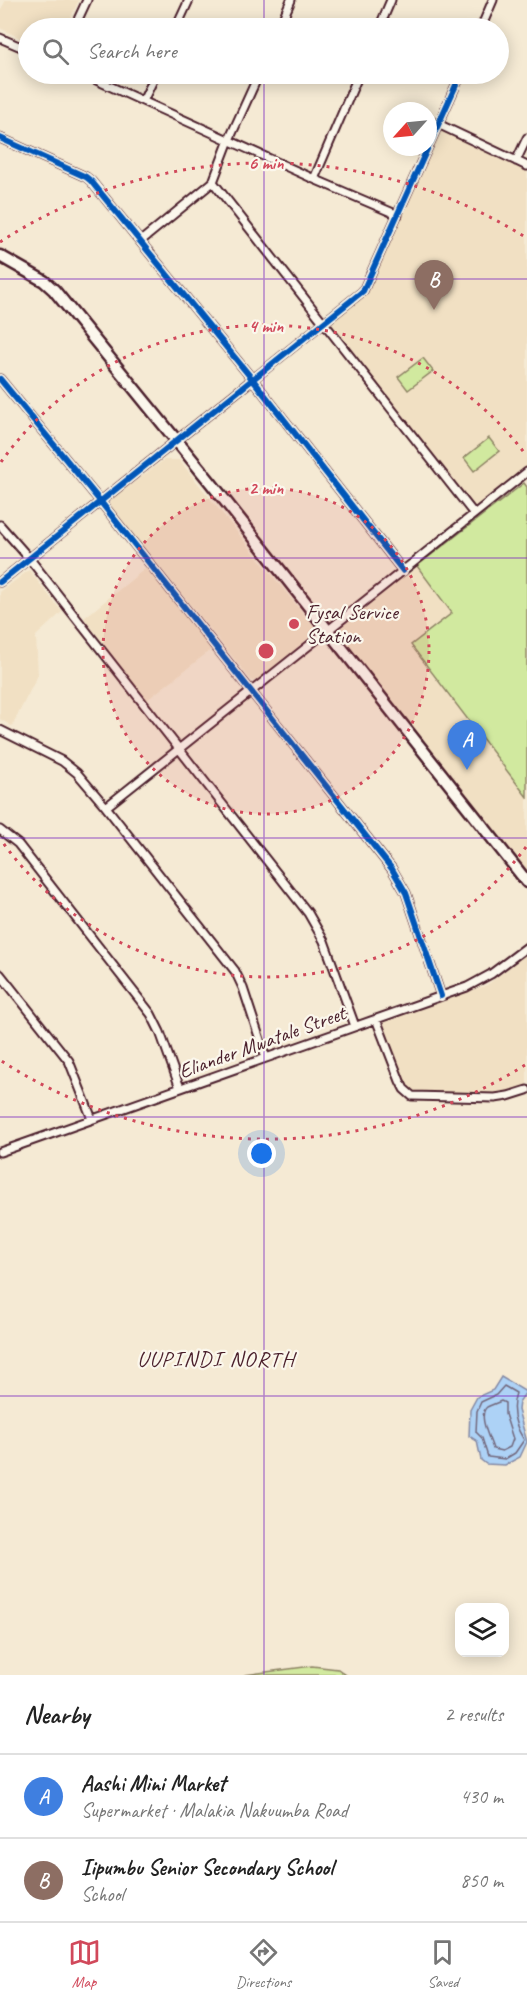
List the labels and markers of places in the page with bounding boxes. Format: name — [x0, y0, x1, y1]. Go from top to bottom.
pin: B — [414, 260, 454, 310]
place label: Fysal Service Station — [306, 599, 400, 649]
marker: Fysal Service Station — [287, 617, 301, 631]
centre of rings — [256, 641, 276, 661]
pin: A — [448, 720, 486, 770]

